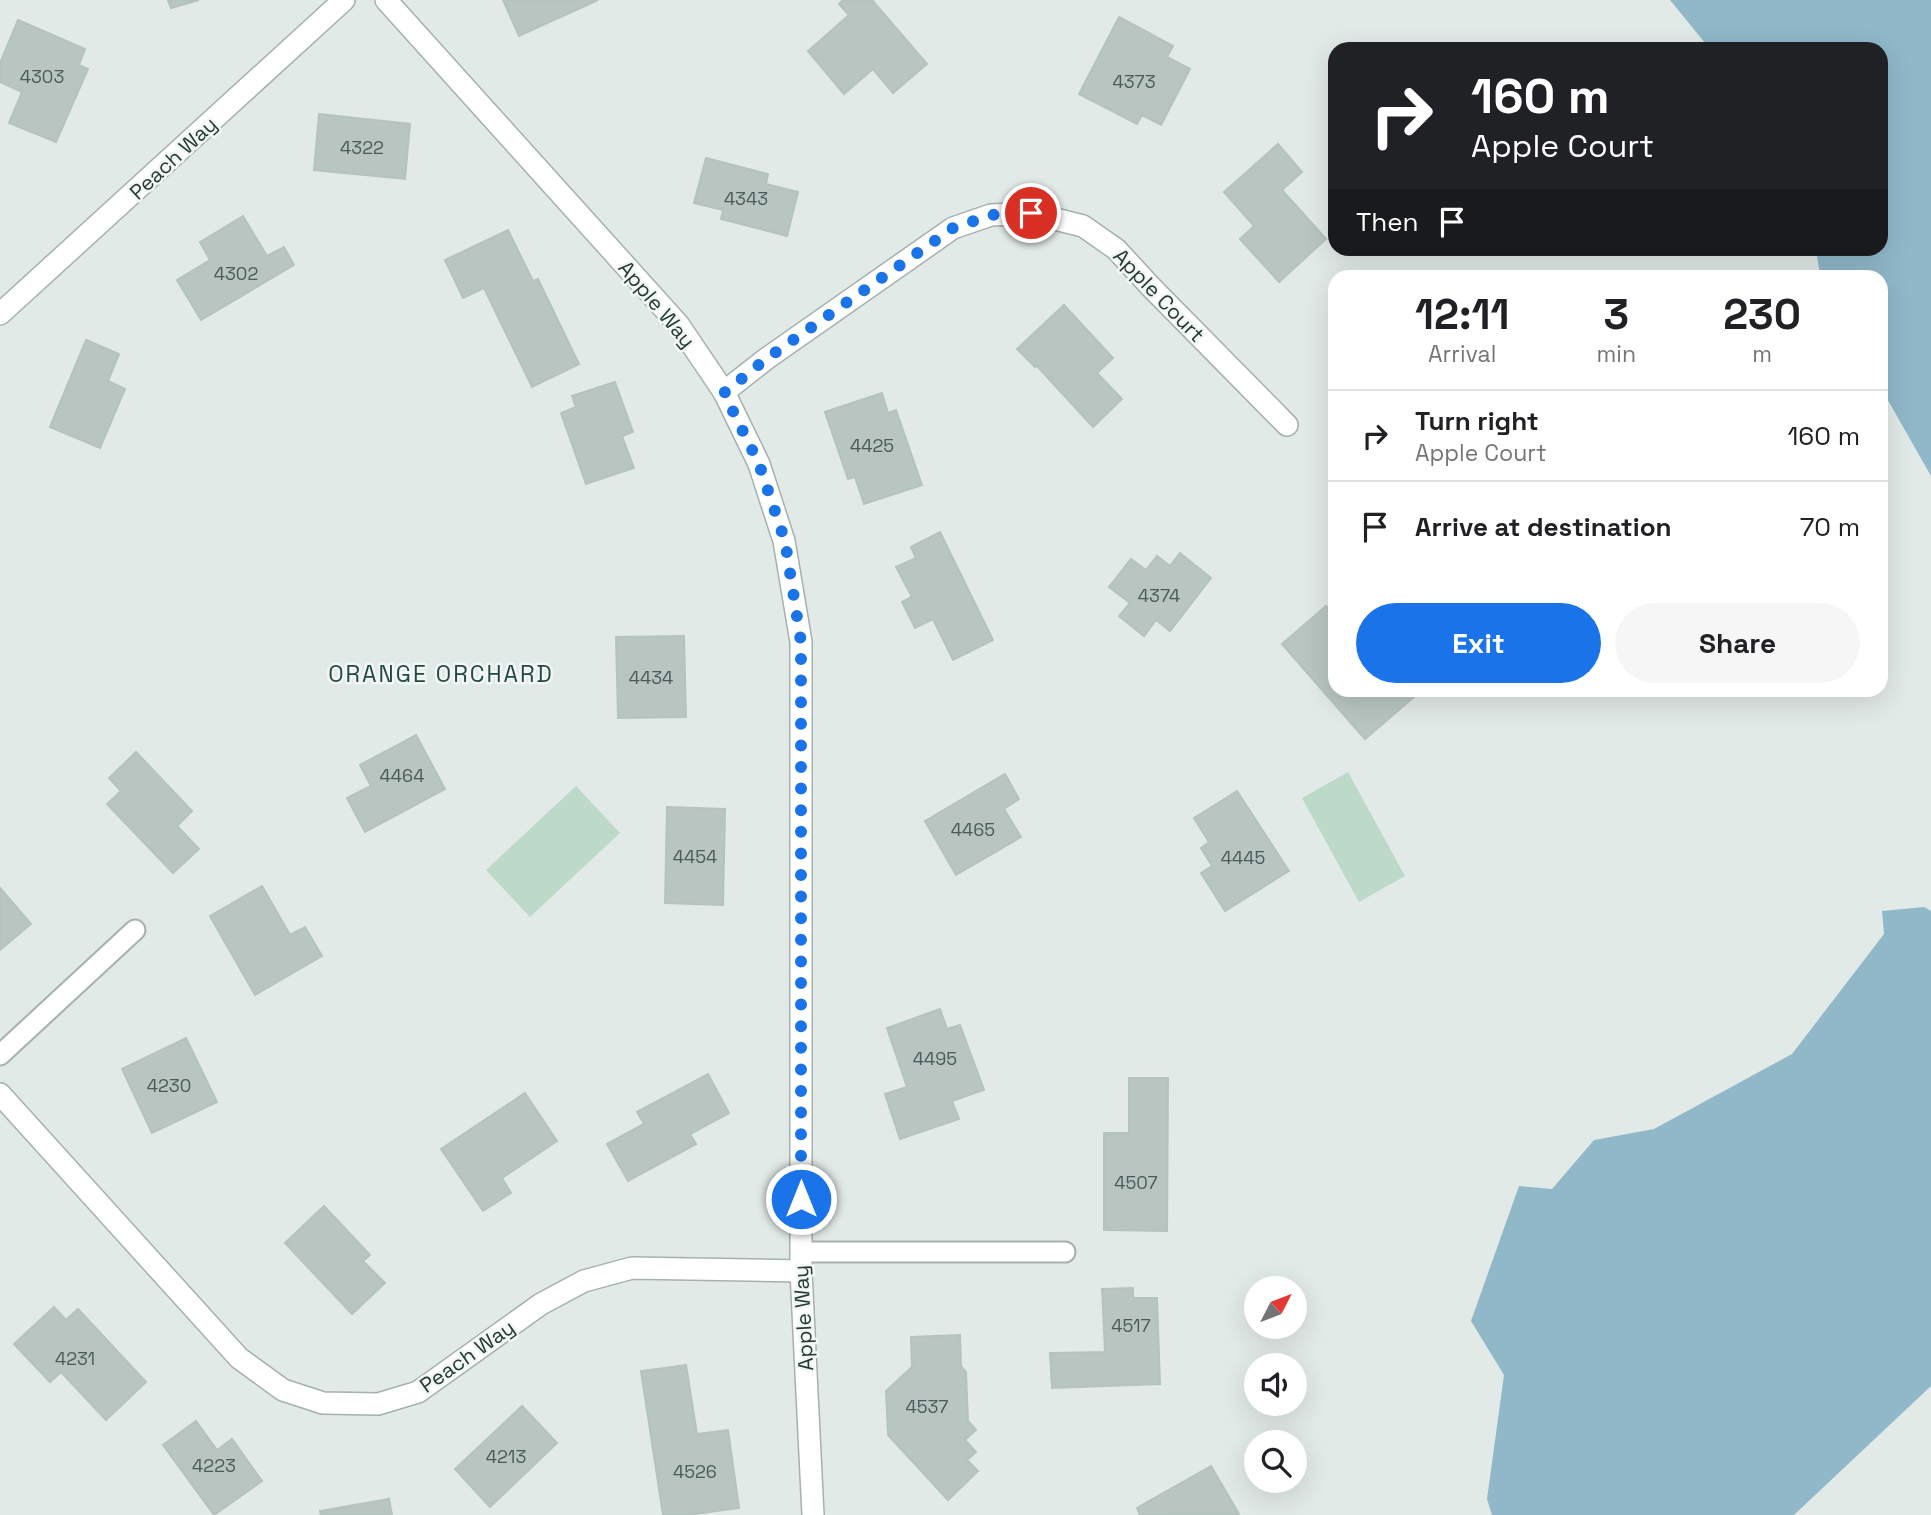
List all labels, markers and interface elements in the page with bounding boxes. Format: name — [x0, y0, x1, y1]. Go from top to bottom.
house number: 4303 — [20, 65, 64, 88]
text: 160 m — [1471, 65, 1609, 127]
house number: 4373 — [1112, 70, 1156, 93]
icon: right — [1356, 70, 1447, 161]
street label: Peach Way — [124, 111, 222, 205]
text: Apple Court — [1471, 126, 1654, 166]
house number: 4322 — [340, 136, 384, 159]
pin — [1001, 183, 1061, 243]
house number: 4343 — [724, 187, 768, 210]
icon: arrive — [1012, 194, 1050, 232]
icon: arrive — [1433, 203, 1471, 241]
text: Then — [1356, 205, 1419, 239]
street label: Apple Court — [1108, 242, 1210, 348]
street label: Apple Way — [613, 255, 701, 353]
house number: 4302 — [214, 262, 258, 285]
text: 12:11 — [1415, 288, 1510, 341]
text: 3 — [1604, 288, 1629, 341]
text: 230 — [1723, 288, 1801, 341]
text: Arrival — [1428, 339, 1496, 369]
text: min — [1597, 339, 1636, 369]
text: m — [1752, 339, 1772, 369]
text: Turn right — [1415, 404, 1539, 438]
icon: right — [1356, 417, 1394, 455]
text: 160 m — [1788, 419, 1860, 453]
house number: 4425 — [850, 434, 894, 457]
text: Apple Court — [1415, 438, 1547, 468]
icon: arrive — [1356, 508, 1394, 546]
text: Arrive at destination — [1415, 510, 1672, 544]
text: 70 m — [1800, 510, 1860, 544]
house number: 4374 — [1138, 584, 1180, 607]
button: Exit — [1356, 603, 1601, 683]
button: Share — [1615, 603, 1860, 683]
district label: ORANGE ORCHARD — [328, 659, 554, 689]
house number: 4434 — [629, 666, 673, 689]
house number: 4464 — [380, 764, 424, 787]
house number: 4465 — [951, 818, 995, 841]
house number: 4454 — [673, 845, 717, 868]
house number: 4445 — [1221, 846, 1265, 869]
house number: 4495 — [913, 1047, 957, 1070]
house number: 4230 — [147, 1074, 191, 1097]
position arrow — [764, 1162, 838, 1236]
house number: 4507 — [1114, 1171, 1158, 1194]
street label: Apple Way — [787, 1264, 819, 1372]
north arrow — [1244, 1276, 1307, 1339]
map controls — [1244, 1276, 1307, 1493]
street label: Peach Way — [414, 1313, 520, 1399]
house number: 4517 — [1111, 1314, 1151, 1337]
house number: 4231 — [55, 1347, 95, 1370]
button: sound — [1244, 1353, 1307, 1416]
house number: 4537 — [905, 1395, 949, 1418]
button: search — [1244, 1430, 1307, 1493]
house number: 4213 — [486, 1445, 526, 1468]
house number: 4223 — [192, 1454, 236, 1477]
house number: 4526 — [673, 1460, 717, 1483]

